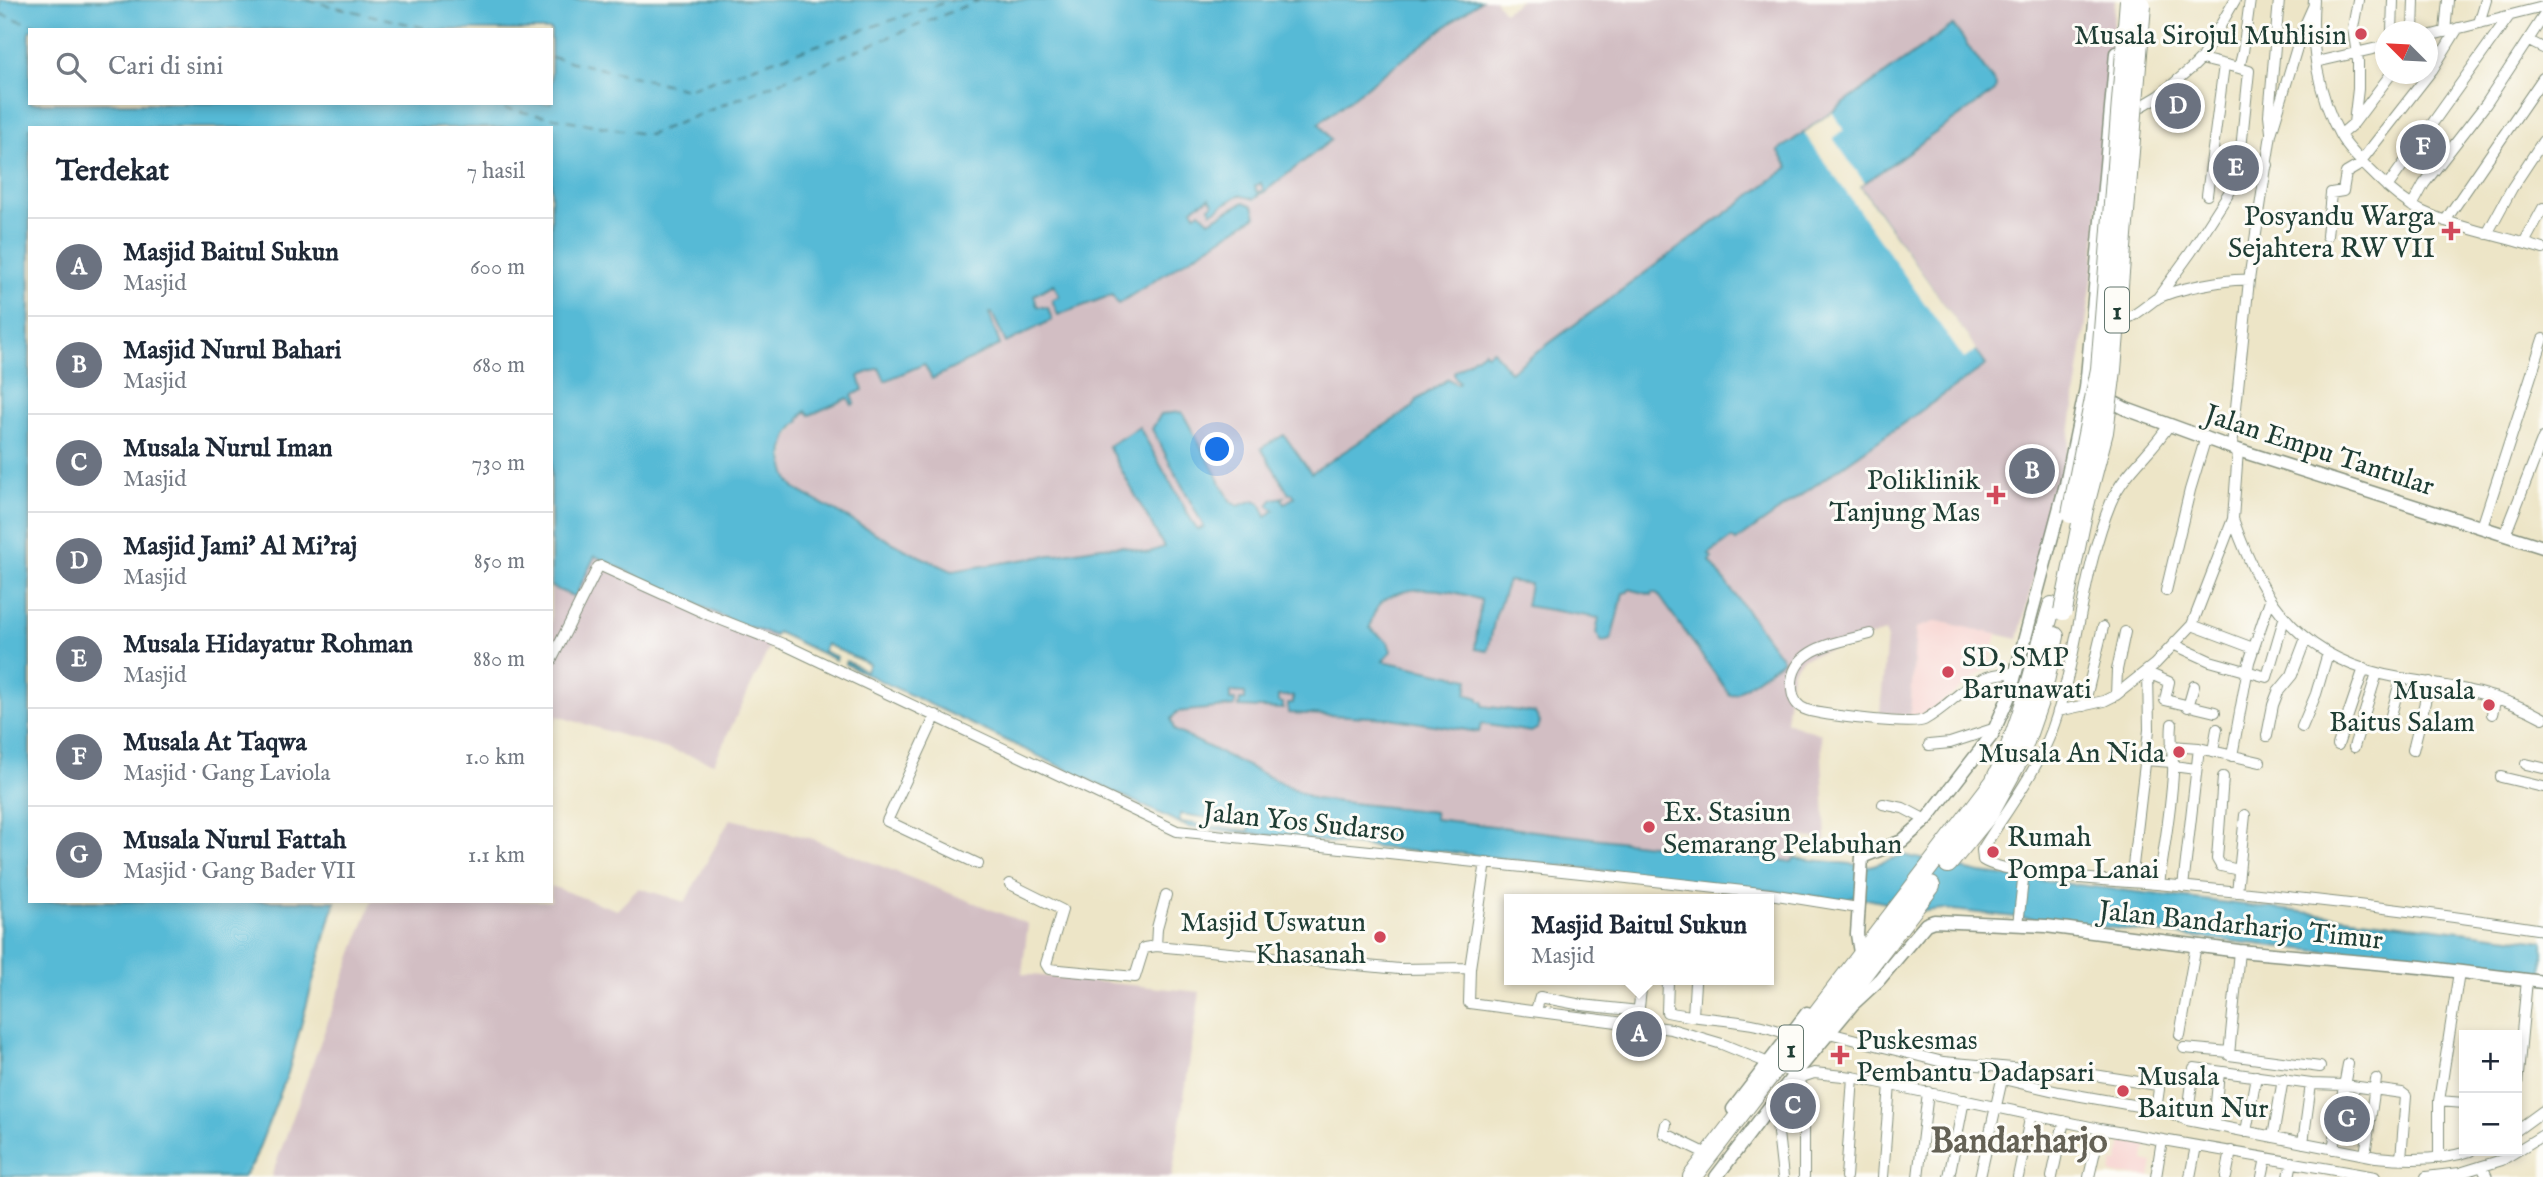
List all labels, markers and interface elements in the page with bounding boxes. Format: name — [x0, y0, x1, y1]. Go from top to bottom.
place label: Musala Sirojul Muhlisin — [2074, 19, 2347, 54]
north arrow — [2375, 21, 2438, 84]
marker: Musala Sirojul Muhlisin — [2353, 26, 2369, 42]
search box — [28, 28, 553, 105]
icon: search — [52, 48, 90, 86]
text: Cari di sini — [108, 50, 223, 83]
pin: D — [2155, 80, 2201, 132]
pin: F — [2400, 121, 2446, 173]
pin: E — [2213, 142, 2259, 194]
text: Terdekat — [56, 153, 169, 191]
text: 7 hasil — [467, 157, 525, 186]
place label: Posyandu Warga Sejahtera RW VII — [2228, 200, 2436, 267]
marker: Posyandu Warga Sejahtera RW VII — [2441, 221, 2461, 241]
text: Masjid Baitul Sukun — [123, 236, 339, 269]
text: A — [71, 253, 87, 282]
text: 600 m — [470, 253, 525, 282]
text: Masjid — [123, 269, 186, 298]
road number: 1 — [2105, 288, 2129, 332]
text: Masjid Nurul Bahari — [123, 334, 342, 367]
text: B — [71, 351, 87, 380]
text: 680 m — [472, 351, 525, 380]
text: Masjid — [123, 367, 186, 396]
street label: Jalan Empu Tantular — [2197, 397, 2439, 505]
text: Musala Nurul Iman — [123, 432, 333, 465]
your location — [1200, 432, 1234, 466]
pin: B — [2009, 445, 2055, 497]
text: C — [71, 449, 87, 478]
text: 730 m — [472, 449, 525, 478]
place label: Poliklinik Tanjung Mas — [1829, 464, 1981, 531]
text: Masjid — [123, 465, 186, 494]
marker: Poliklinik Tanjung Mas — [1986, 485, 2006, 505]
text: Masjid Jami' Al Mi'raj — [123, 530, 357, 563]
text: D — [70, 547, 88, 576]
text: 850 m — [474, 547, 525, 576]
text: Masjid — [123, 563, 186, 592]
text: Musala Hidayatur Rohman — [123, 628, 413, 661]
place label: SD, SMP Barunawati — [1962, 641, 2092, 708]
text: E — [71, 645, 87, 674]
text: 880 m — [473, 645, 525, 674]
text: Masjid — [123, 661, 186, 690]
marker: SD, SMP Barunawati — [1940, 664, 1956, 680]
place label: Musala Baitus Salam — [2329, 674, 2476, 741]
marker: Musala Baitus Salam — [2481, 697, 2497, 713]
text: Musala At Taqwa — [123, 726, 307, 759]
place label: Musala An Nida — [1978, 737, 2166, 772]
text: F — [72, 743, 86, 772]
text: 1.0 km — [465, 743, 525, 772]
marker: Musala An Nida — [2171, 744, 2187, 760]
text: Masjid · Gang Laviola — [123, 759, 330, 788]
street label: Jalan Yos Sudarso — [1198, 795, 1407, 852]
place label: Ex. Stasiun Semarang Pelabuhan — [1663, 796, 1902, 863]
marker: Ex. Stasiun Semarang Pelabuhan — [1641, 819, 1657, 835]
place label: Rumah Pompa Lanai — [2007, 821, 2159, 888]
text: Musala Nurul Fattah — [123, 824, 346, 857]
text: G — [70, 841, 88, 870]
text: 1.1 km — [468, 841, 525, 870]
marker: Rumah Pompa Lanai — [1985, 844, 2001, 860]
text: Masjid · Gang Bader VII — [123, 857, 356, 886]
popup — [1504, 894, 1774, 985]
street label: Jalan Bandarharjo Timur — [2094, 894, 2385, 959]
place label: Masjid Uswatun Khasanah — [1180, 906, 1366, 973]
text: Masjid Baitul Sukun — [1531, 909, 1747, 942]
marker: Masjid Uswatun Khasanah — [1372, 929, 1388, 945]
text: Masjid — [1531, 942, 1594, 971]
pin: A — [1616, 1008, 1662, 1060]
place label: Puskesmas Pembantu Dadapsari — [1856, 1024, 2095, 1091]
road number: 1 — [1779, 1026, 1803, 1070]
map controls — [2459, 1030, 2522, 1156]
button: + — [2459, 1030, 2522, 1093]
marker: Puskesmas Pembantu Dadapsari — [1830, 1045, 1850, 1065]
place label: Musala Baitun Nur — [2137, 1060, 2268, 1127]
pin: C — [1770, 1080, 1816, 1132]
marker: Musala Baitun Nur — [2115, 1083, 2131, 1099]
pin: G — [2324, 1093, 2370, 1145]
button: − — [2459, 1093, 2522, 1156]
district label: Bandarharjo — [1930, 1120, 2108, 1165]

